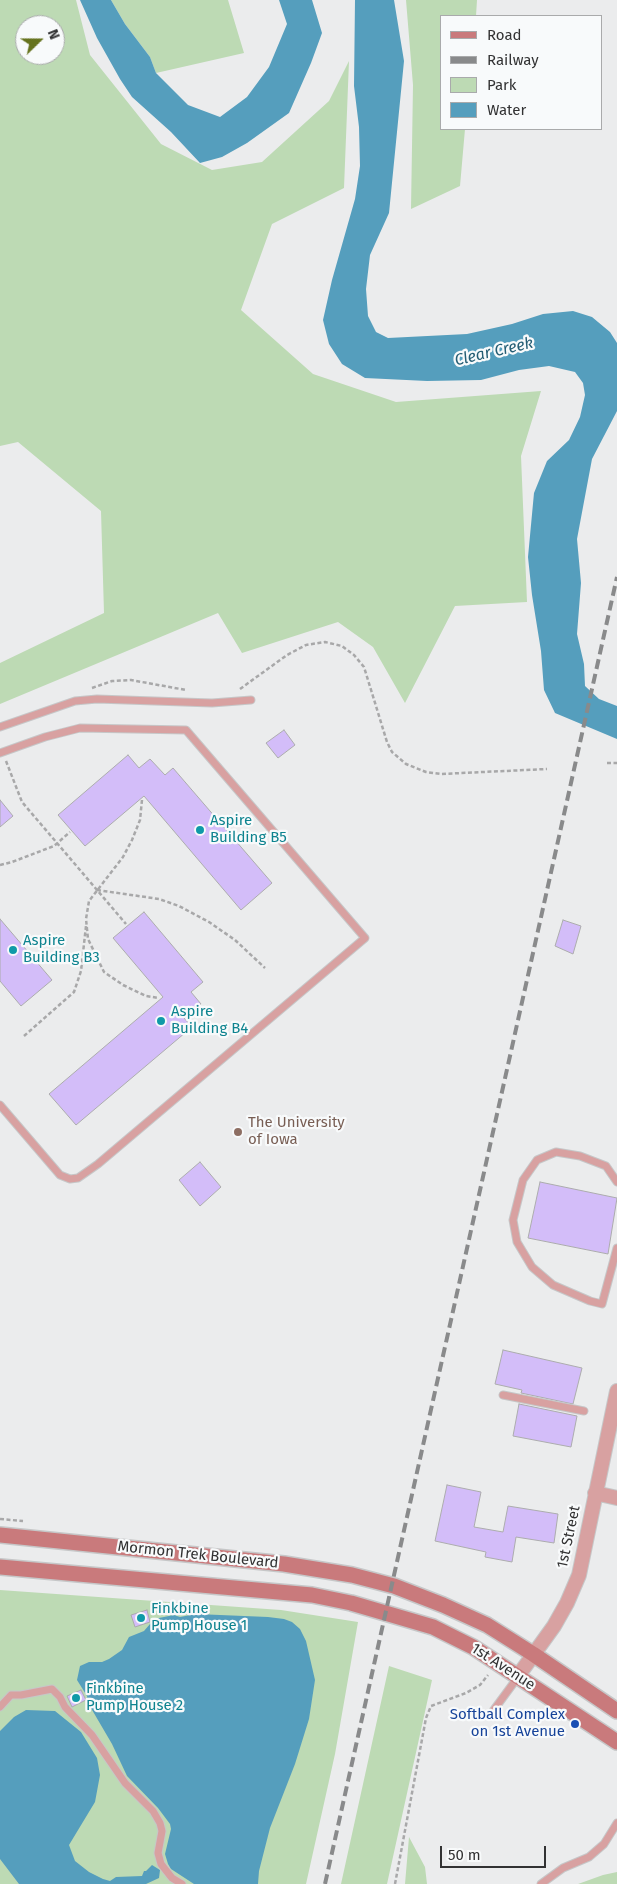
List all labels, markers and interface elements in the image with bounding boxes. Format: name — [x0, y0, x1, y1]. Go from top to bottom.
north arrow — [15, 15, 65, 65]
legend — [440, 15, 602, 130]
text: Road — [487, 26, 522, 44]
text: N — [44, 27, 63, 42]
text: Railway — [487, 51, 539, 69]
text: Park — [487, 76, 517, 94]
text: Water — [487, 101, 526, 119]
water label: Clear Creek — [453, 334, 535, 370]
place label: Aspire Building B5 — [210, 812, 287, 847]
marker: Aspire Building B5 — [194, 824, 206, 836]
place label: Aspire Building B3 — [23, 932, 100, 967]
marker: Aspire Building B3 — [7, 944, 19, 956]
place label: Aspire Building B4 — [171, 1003, 248, 1038]
marker: Aspire Building B4 — [155, 1015, 167, 1027]
place label: The University of Iowa — [248, 1114, 345, 1149]
marker: The University of Iowa — [232, 1126, 244, 1138]
street label: 1st Street — [554, 1504, 584, 1570]
street label: Mormon Trek Boulevard — [117, 1538, 279, 1572]
place label: Finkbine Pump House 1 — [151, 1600, 247, 1635]
marker: Finkbine Pump House 1 — [135, 1612, 147, 1624]
street label: 1st Avenue — [468, 1640, 538, 1694]
place label: Finkbine Pump House 2 — [86, 1680, 183, 1715]
marker: Finkbine Pump House 2 — [70, 1692, 82, 1704]
place label: Softball Complex on 1st Avenue — [450, 1706, 565, 1741]
marker: Softball Complex on 1st Avenue — [569, 1718, 581, 1730]
scale bar — [442, 1836, 548, 1868]
text: 50 m — [448, 1846, 481, 1864]

